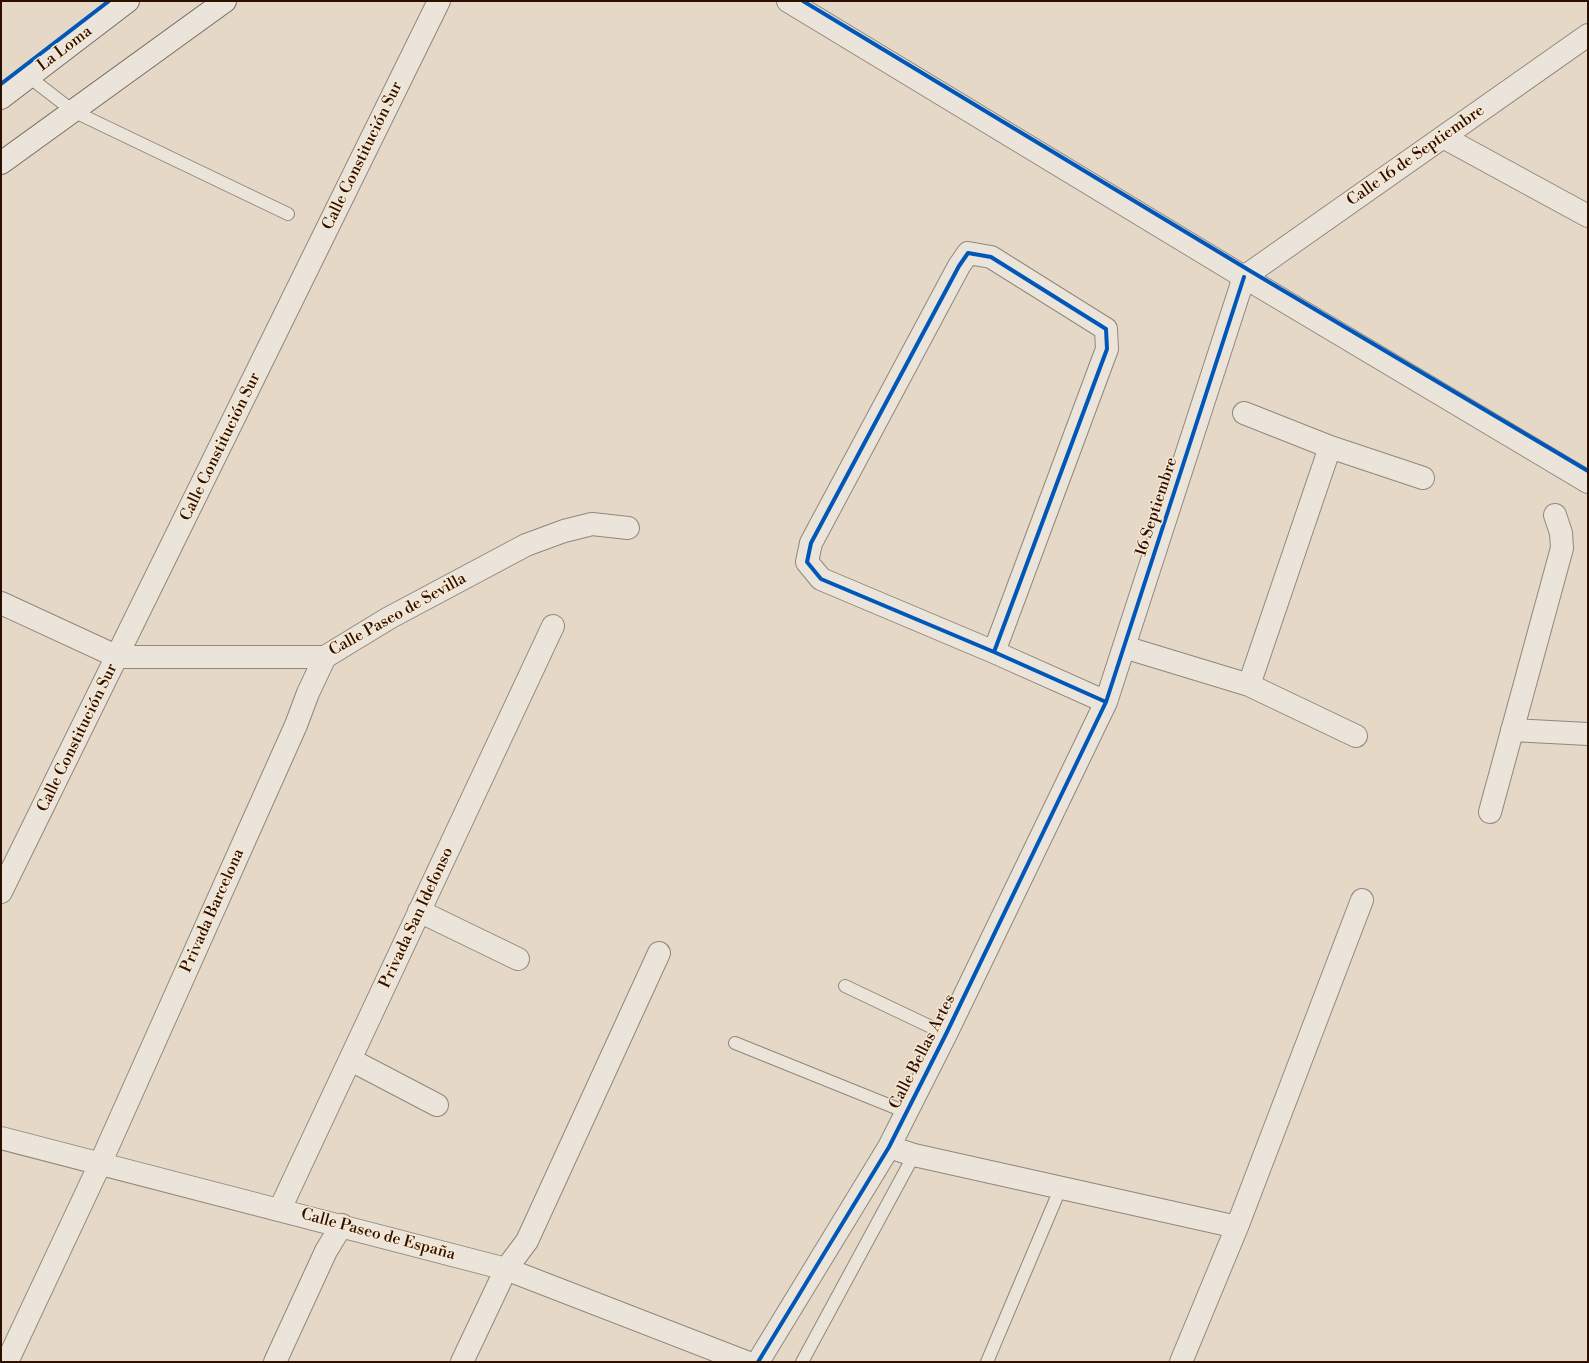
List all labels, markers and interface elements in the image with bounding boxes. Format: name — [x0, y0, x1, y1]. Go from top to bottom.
street label: La Loma — [34, 22, 96, 76]
street label: Calle Constitución Sur — [319, 79, 407, 233]
street label: Calle 16 de Septiembre — [1344, 101, 1488, 211]
street label: Calle Constitución Sur — [177, 370, 265, 524]
street label: 16 Septiembre — [1132, 455, 1182, 559]
street label: Calle Paseo de Sevilla — [326, 569, 470, 661]
street label: Calle Constitución Sur — [34, 661, 122, 815]
street label: Privada San Idefonso — [376, 844, 458, 992]
street label: Privada Barcelona — [177, 846, 249, 976]
street label: Calle Bellas Artes — [886, 991, 960, 1113]
street label: Calle Paseo de España — [299, 1205, 457, 1265]

